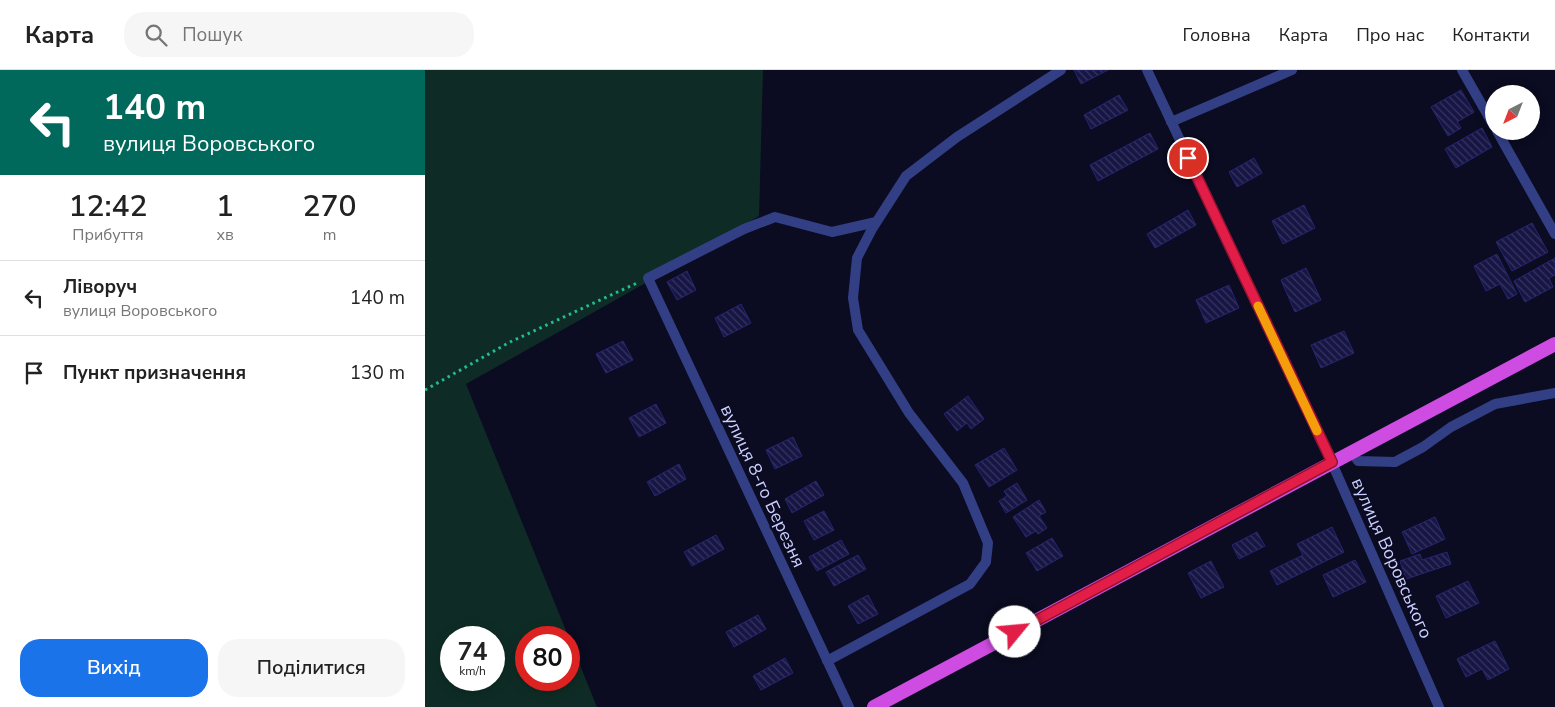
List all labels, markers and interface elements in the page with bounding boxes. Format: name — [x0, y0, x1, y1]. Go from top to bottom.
search box — [124, 12, 474, 57]
text: Карта — [25, 19, 94, 51]
icon: search — [142, 21, 170, 49]
text: Пошук — [182, 22, 242, 48]
text: Головна — [1182, 23, 1251, 47]
text: Карта — [1279, 23, 1328, 47]
text: Про нас — [1356, 23, 1424, 47]
text: Контакти — [1452, 23, 1530, 47]
text: 140 m — [103, 84, 206, 131]
north arrow — [1485, 85, 1540, 140]
map controls — [1485, 85, 1540, 140]
icon: left — [20, 90, 85, 155]
text: вулиця Воровського — [103, 129, 315, 159]
pin — [1167, 137, 1209, 179]
icon: arrive — [1174, 144, 1202, 172]
text: 12:42 — [68, 186, 148, 227]
text: 1 — [216, 186, 234, 227]
text: 270 — [303, 186, 357, 227]
text: Прибуття — [72, 224, 144, 246]
text: хв — [216, 224, 234, 246]
text: m — [323, 224, 336, 246]
text: Ліворуч — [63, 274, 137, 300]
icon: left — [20, 284, 48, 312]
text: 140 m — [350, 285, 405, 311]
text: вулиця Воровського — [63, 300, 217, 322]
icon: arrive — [20, 359, 48, 387]
text: Пункт призначення — [63, 360, 246, 386]
text: 130 m — [350, 360, 405, 386]
street label: вулиця 8-го Березня — [715, 401, 811, 571]
street label: вулиця Воровського — [1346, 474, 1438, 642]
position arrow — [988, 605, 1040, 657]
speed limit sign: 80 — [515, 626, 580, 691]
text: 74 — [457, 635, 488, 669]
button: Вихід — [20, 639, 208, 697]
button: Поділитися — [218, 639, 405, 697]
text: km/h — [459, 663, 486, 679]

